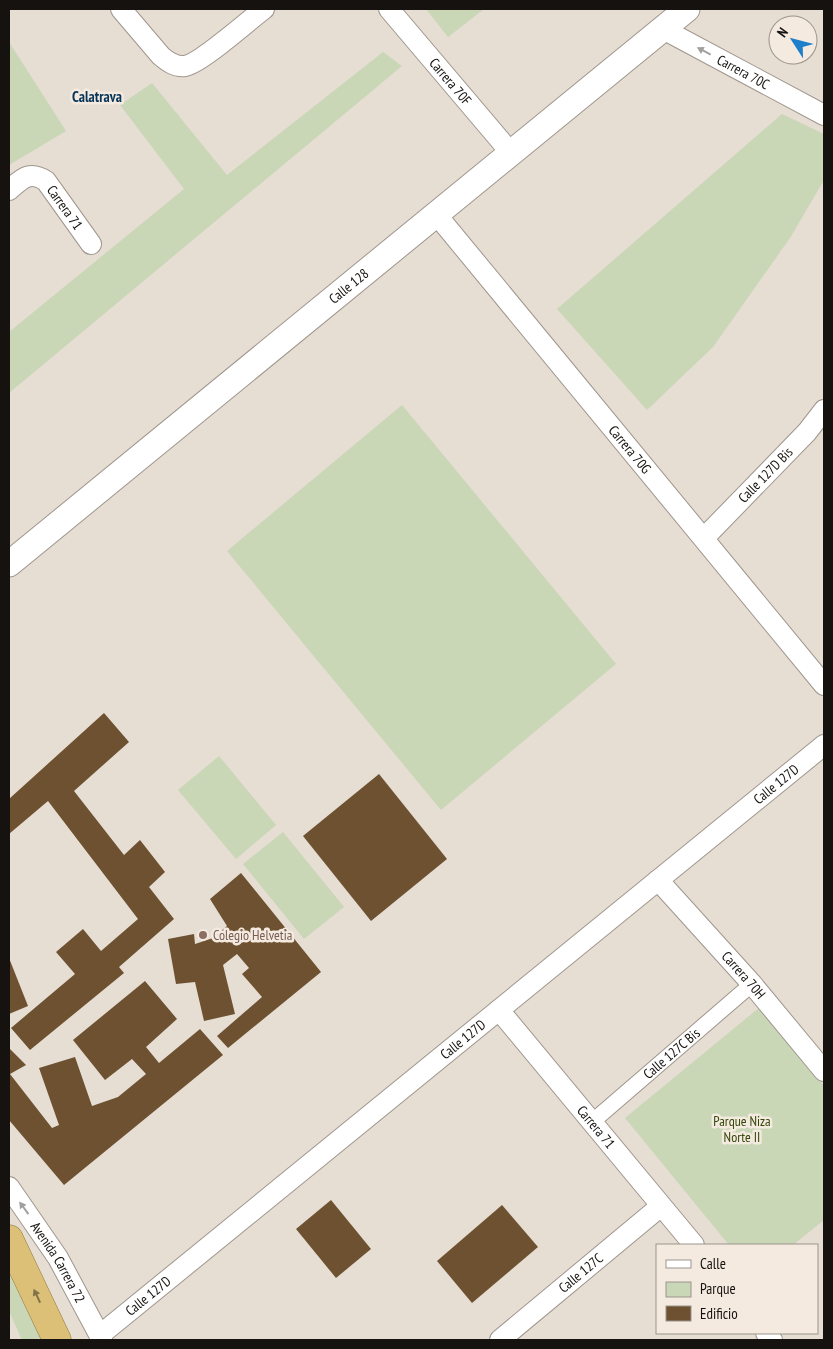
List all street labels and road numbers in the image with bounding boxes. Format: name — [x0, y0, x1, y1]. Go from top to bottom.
street label: Carrera 70C — [714, 51, 773, 93]
street label: Carrera 70F — [425, 54, 476, 109]
street label: Carrera 71 — [43, 182, 87, 233]
street label: Calle 128 — [325, 264, 372, 307]
street label: Carrera 70G — [605, 422, 655, 477]
street label: Calle 127D Bis — [734, 443, 797, 507]
street label: Calle 127D — [750, 760, 802, 808]
street label: Carrera 70H — [718, 947, 770, 1003]
street label: Calle 127D — [436, 1015, 489, 1063]
street label: Calle 127C Bis — [639, 1024, 704, 1083]
street label: Carrera 71 — [573, 1102, 619, 1152]
street label: Avenida Carrera 72 — [27, 1218, 89, 1306]
street label: Calle 127C — [555, 1249, 607, 1297]
street label: Calle 127D — [122, 1272, 174, 1320]

